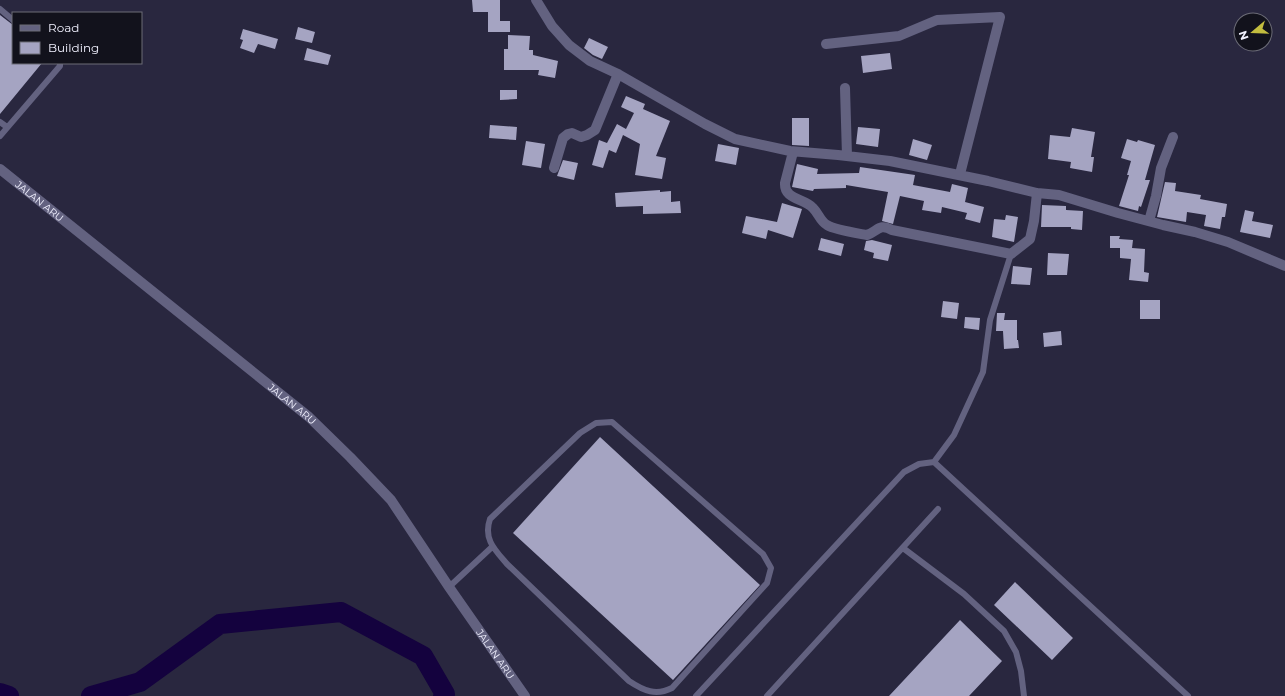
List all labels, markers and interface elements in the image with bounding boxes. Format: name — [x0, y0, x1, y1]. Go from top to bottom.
legend — [12, 12, 142, 64]
north arrow — [1233, 12, 1273, 52]
text: Road — [48, 20, 79, 35]
text: N — [1235, 29, 1252, 42]
text: Building — [48, 40, 99, 55]
street label: JALAN ARU — [12, 177, 67, 224]
street label: JALAN ARU — [265, 380, 319, 427]
street label: JALAN ARU — [473, 625, 518, 681]

